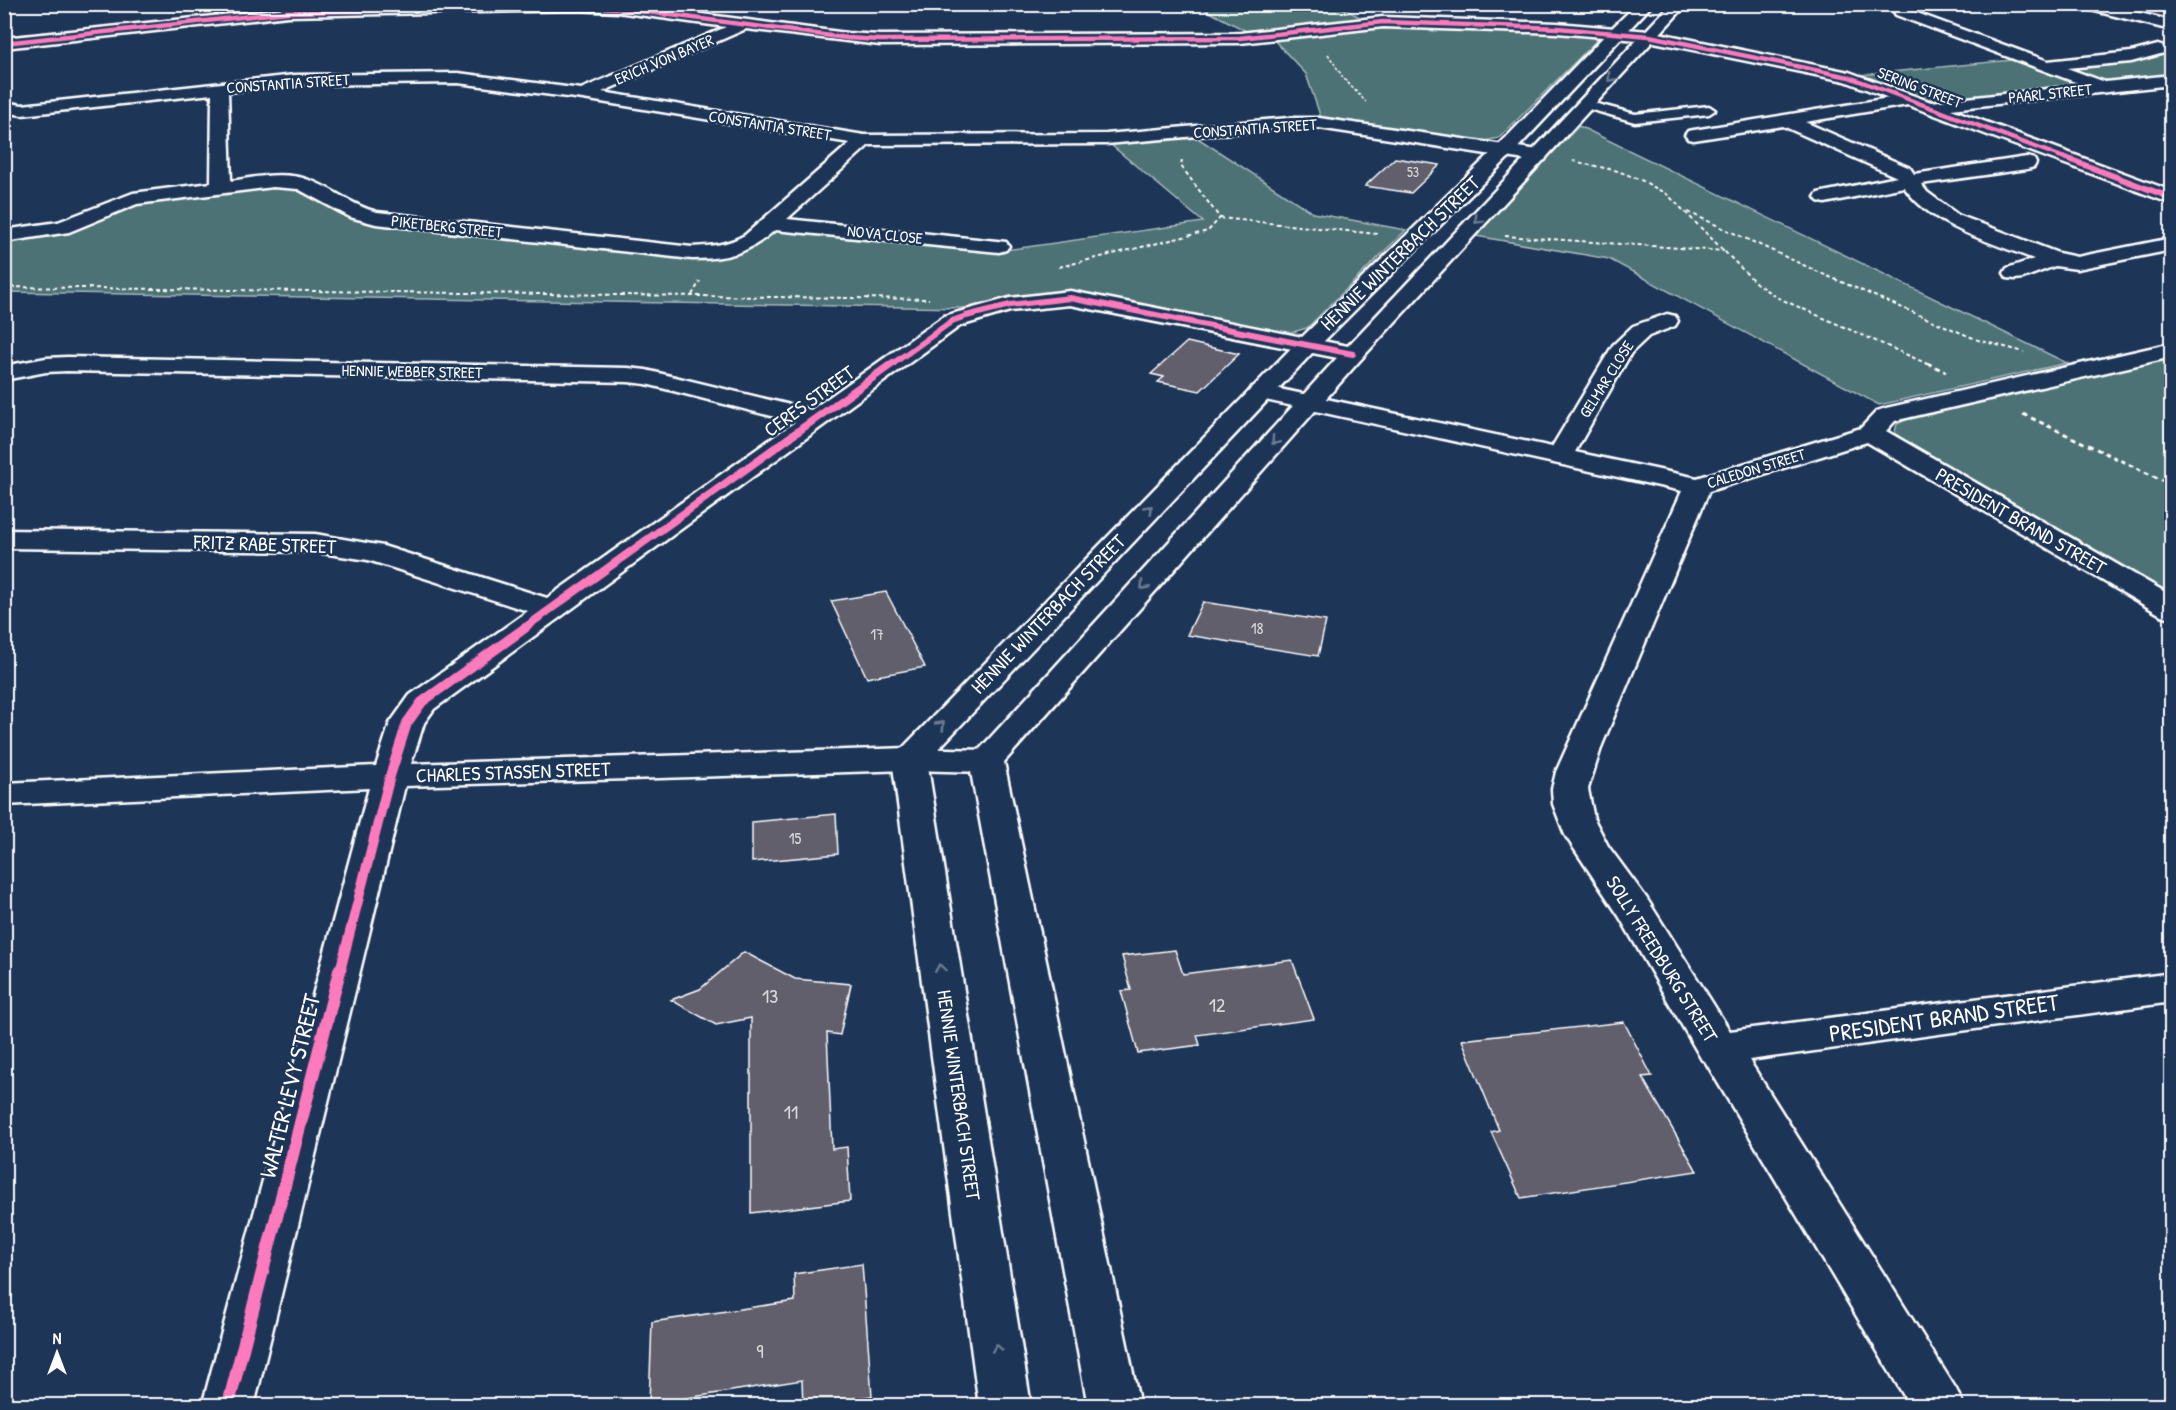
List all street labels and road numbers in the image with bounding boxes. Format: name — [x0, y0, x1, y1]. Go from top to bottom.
street label: ERICH VON BAYER — [611, 28, 717, 90]
street label: SERING STREET — [1874, 61, 1966, 113]
street label: CONSTANTIA STREET — [225, 68, 351, 98]
street label: PAARL STREET — [2007, 78, 2093, 108]
street label: CONSTANTIA STREET — [707, 104, 833, 146]
street label: CONSTANTIA STREET — [1192, 113, 1318, 143]
street label: HENNIE WINTERBACH STREET — [1314, 169, 1486, 336]
street label: PIKETBERG STREET — [390, 209, 504, 243]
street label: NOVA CLOSE — [846, 219, 924, 249]
street label: GELMAR CLOSE — [1574, 336, 1638, 422]
street label: CERES STREET — [758, 358, 860, 443]
street label: HENNIE WEBBER STREET — [341, 359, 483, 383]
street label: CALEDON STREET — [1704, 442, 1808, 493]
street label: PRESIDENT BRAND STREET — [1931, 461, 2112, 581]
street label: FRITZ RABE STREET — [192, 527, 337, 560]
street label: HENNIE WINTERBACH STREET — [964, 528, 1131, 699]
street label: CHARLES STASSEN STREET — [415, 755, 611, 788]
street label: SOLLY FREEDBURG STREET — [1600, 870, 1725, 1048]
street label: PRESIDENT BRAND STREET — [1827, 985, 2061, 1049]
street label: HENNIE WINTERBACH STREET — [931, 988, 988, 1202]
street label: WALTER LEVY STREET — [251, 990, 328, 1181]

